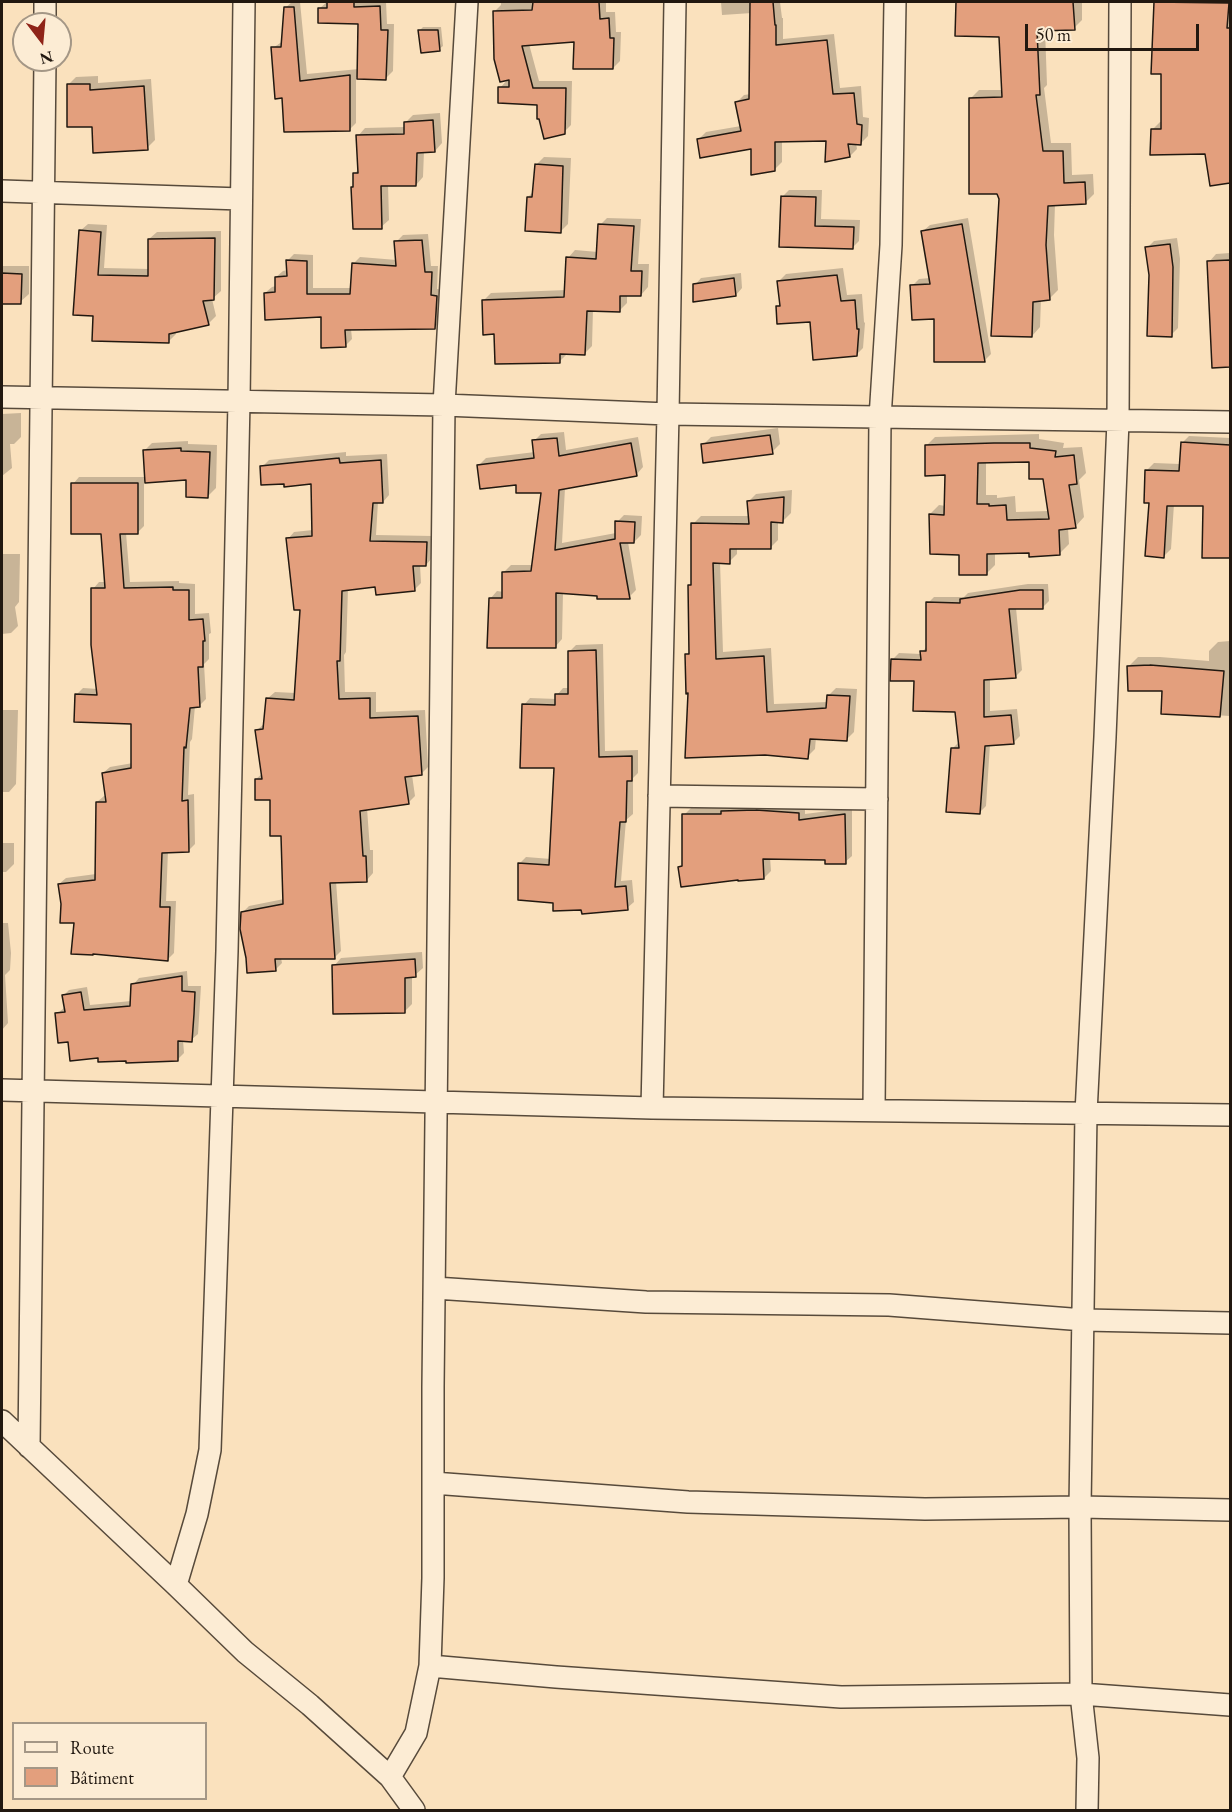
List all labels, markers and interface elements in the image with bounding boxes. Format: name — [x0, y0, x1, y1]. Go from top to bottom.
north arrow — [12, 12, 72, 72]
scale bar — [1028, 12, 1202, 50]
text: 50 m — [1036, 23, 1071, 46]
text: N — [37, 46, 56, 70]
legend — [12, 1722, 207, 1800]
text: Route — [70, 1736, 114, 1759]
text: Bâtiment — [70, 1766, 134, 1789]

